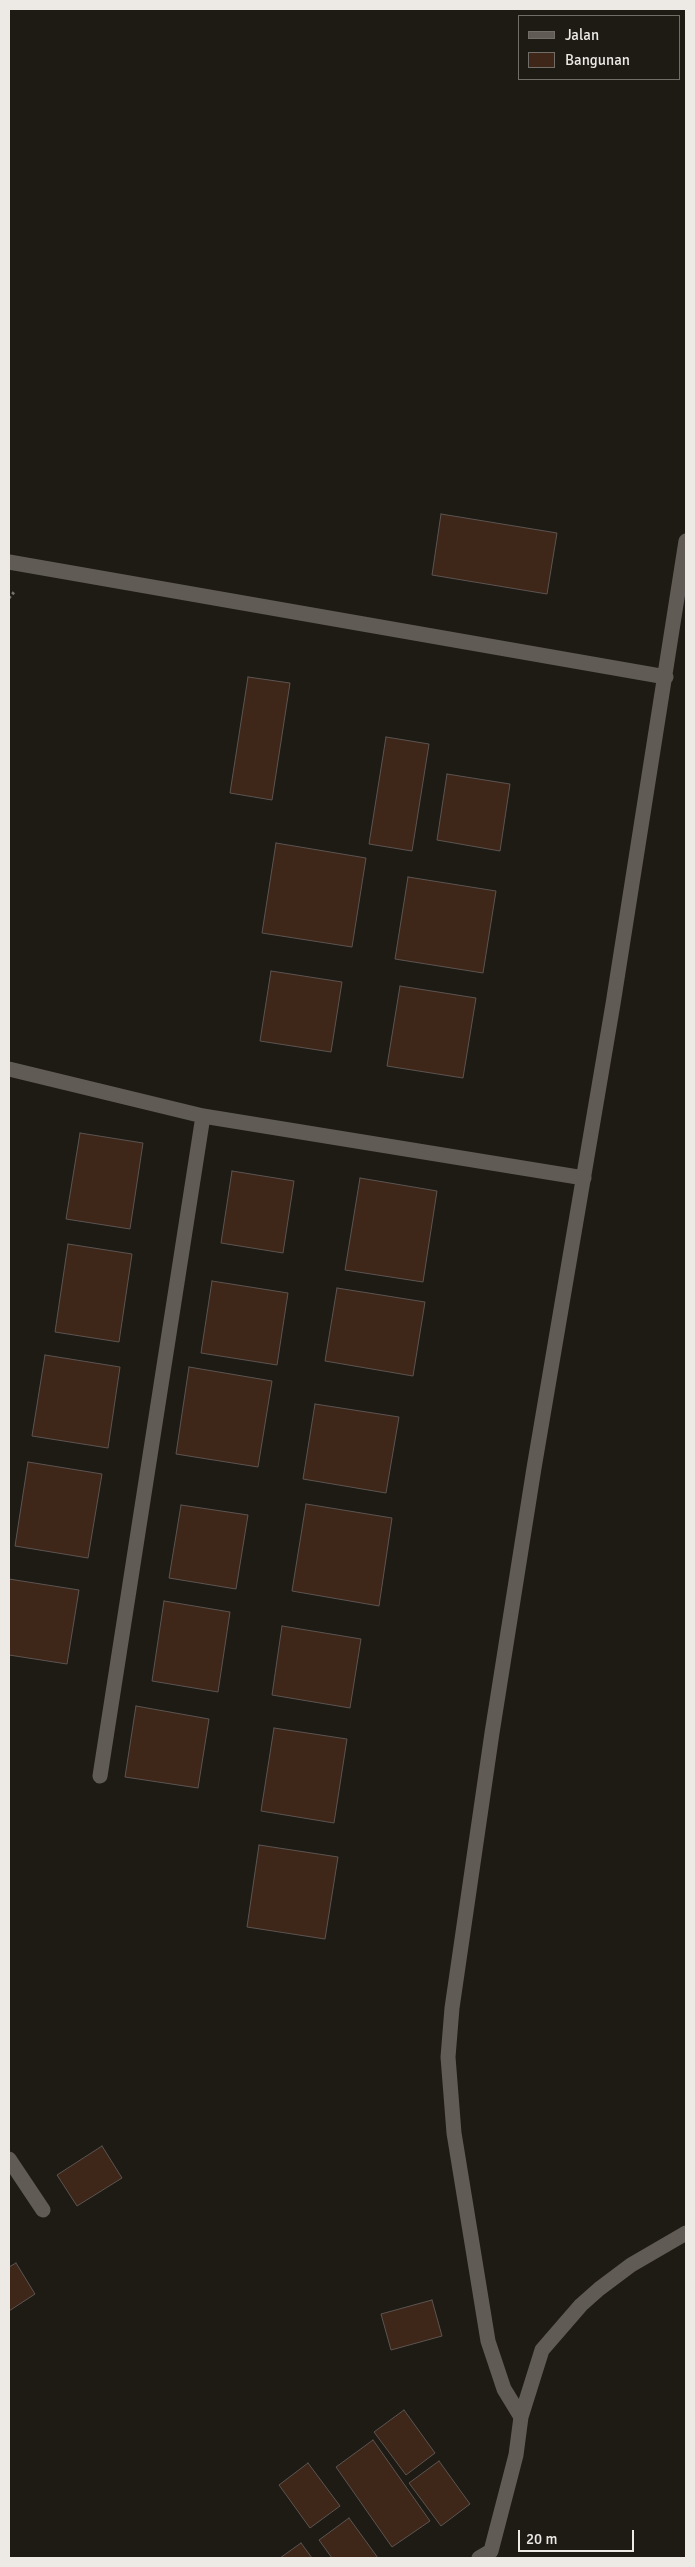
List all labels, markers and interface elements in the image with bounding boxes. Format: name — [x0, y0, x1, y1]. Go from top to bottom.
legend — [518, 15, 680, 80]
text: Jalan — [565, 26, 599, 44]
text: Bangunan — [565, 51, 630, 69]
scale bar — [520, 2520, 636, 2552]
text: 20 m — [526, 2530, 557, 2548]

